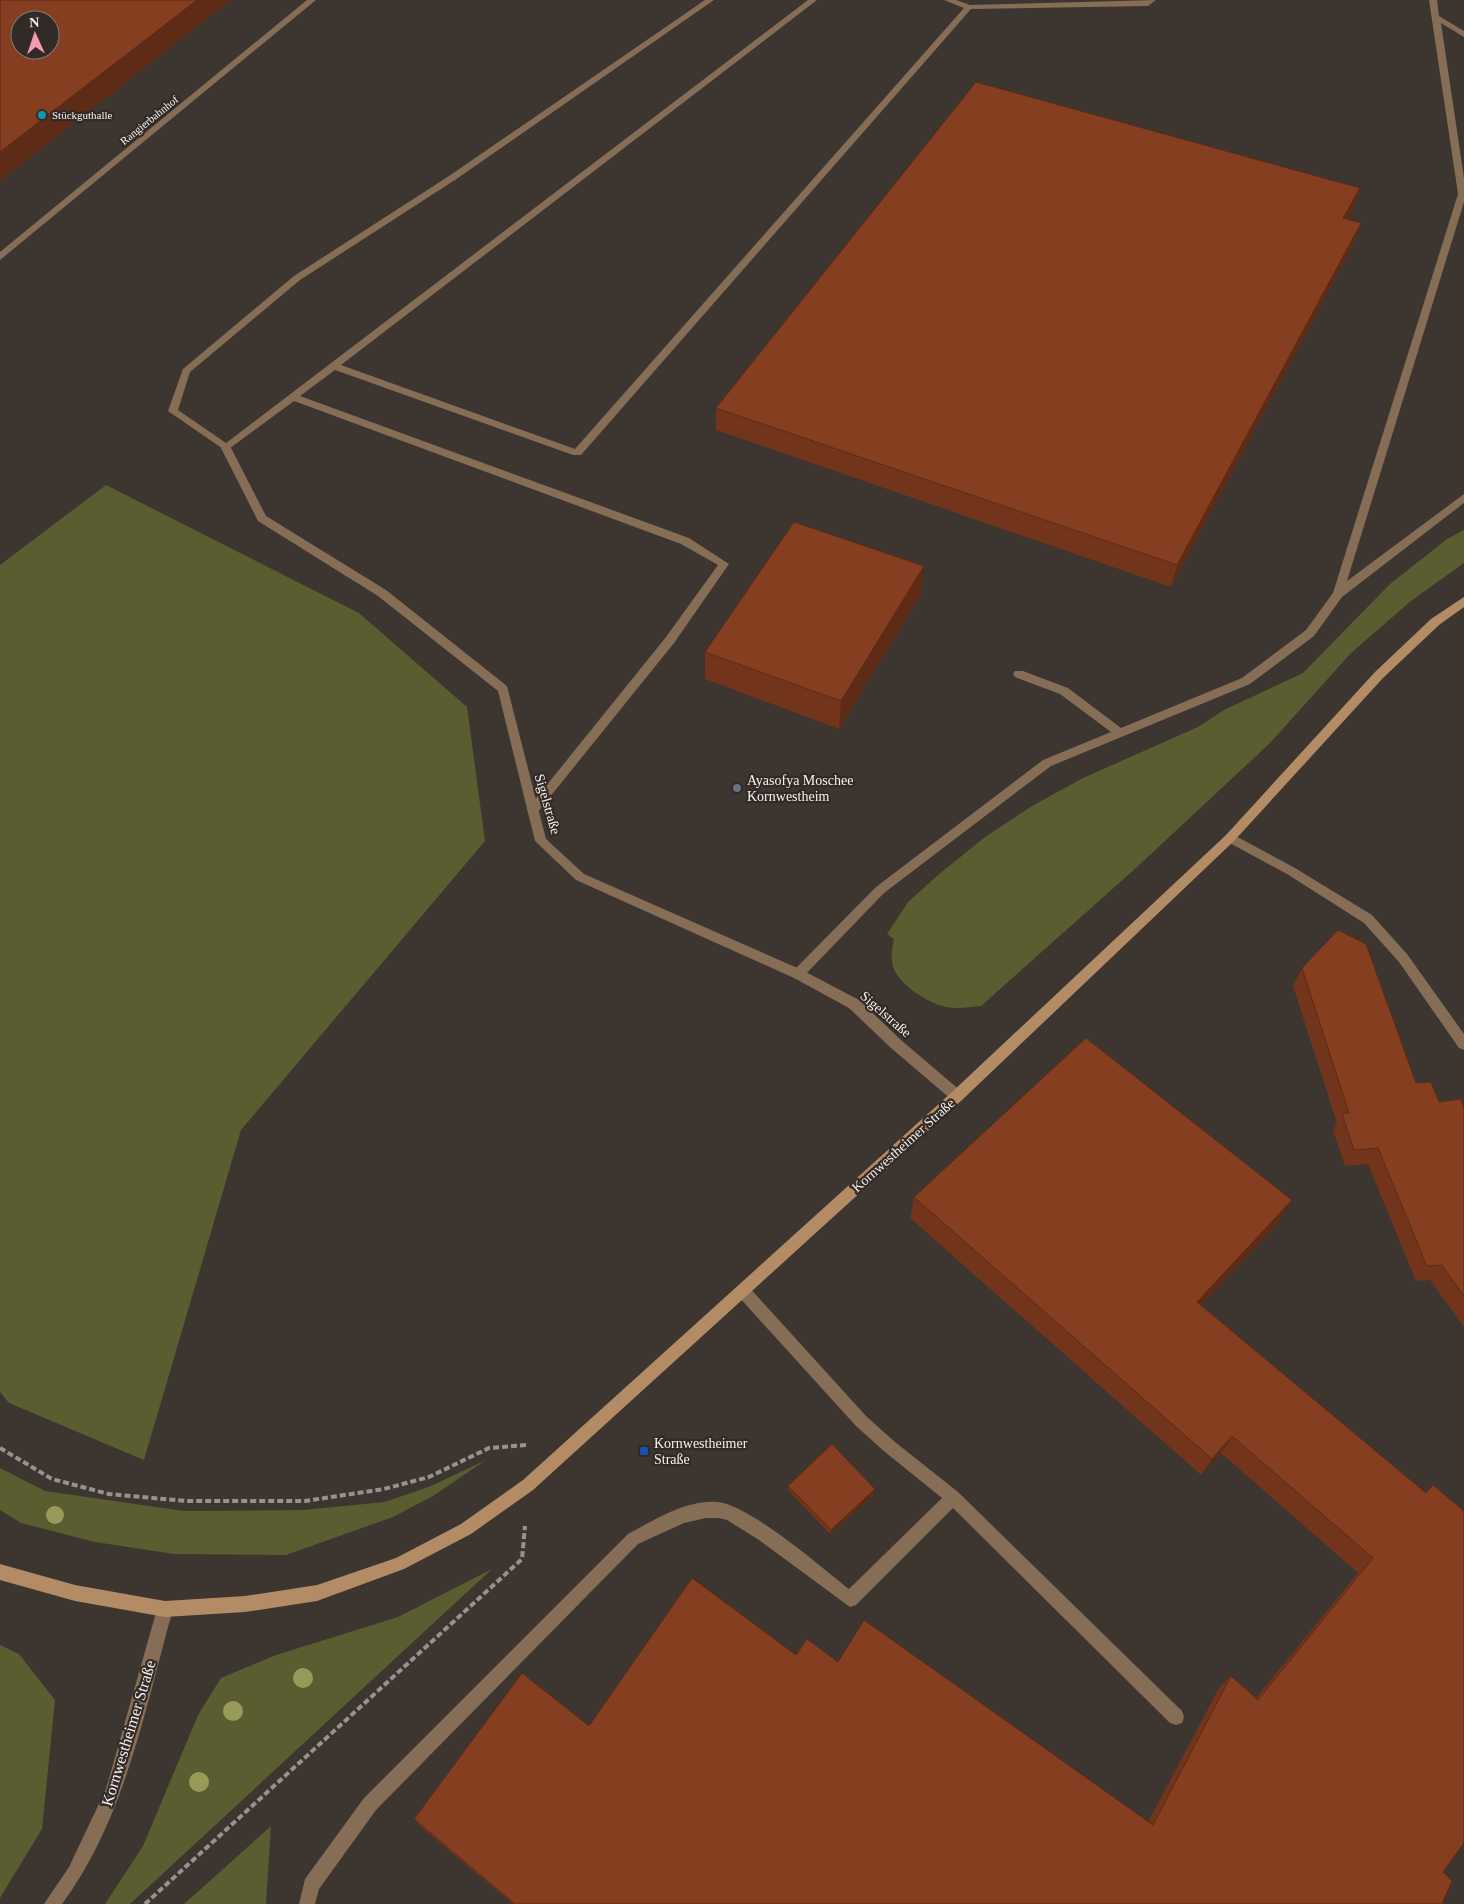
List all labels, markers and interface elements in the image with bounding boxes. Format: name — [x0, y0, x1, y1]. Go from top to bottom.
north arrow — [10, 10, 60, 60]
text: N — [29, 15, 40, 30]
street label: Rangierbahnhof — [118, 93, 181, 147]
marker: Stückguthalle — [36, 109, 48, 121]
place label: Stückguthalle — [52, 109, 113, 121]
street label: Sigelstraße — [532, 772, 563, 836]
place label: Ayasofya Moschee Kornwestheim — [747, 773, 853, 804]
marker: Ayasofya Moschee Kornwestheim — [731, 782, 743, 794]
street label: Sigelstraße — [857, 988, 914, 1040]
street label: Kornwestheimer Straße — [849, 1095, 958, 1195]
place label: Kornwestheimer Straße — [654, 1436, 748, 1467]
marker: Kornwestheimer Straße — [638, 1445, 650, 1457]
street label: Kornwestheimer Straße — [98, 1658, 159, 1808]

